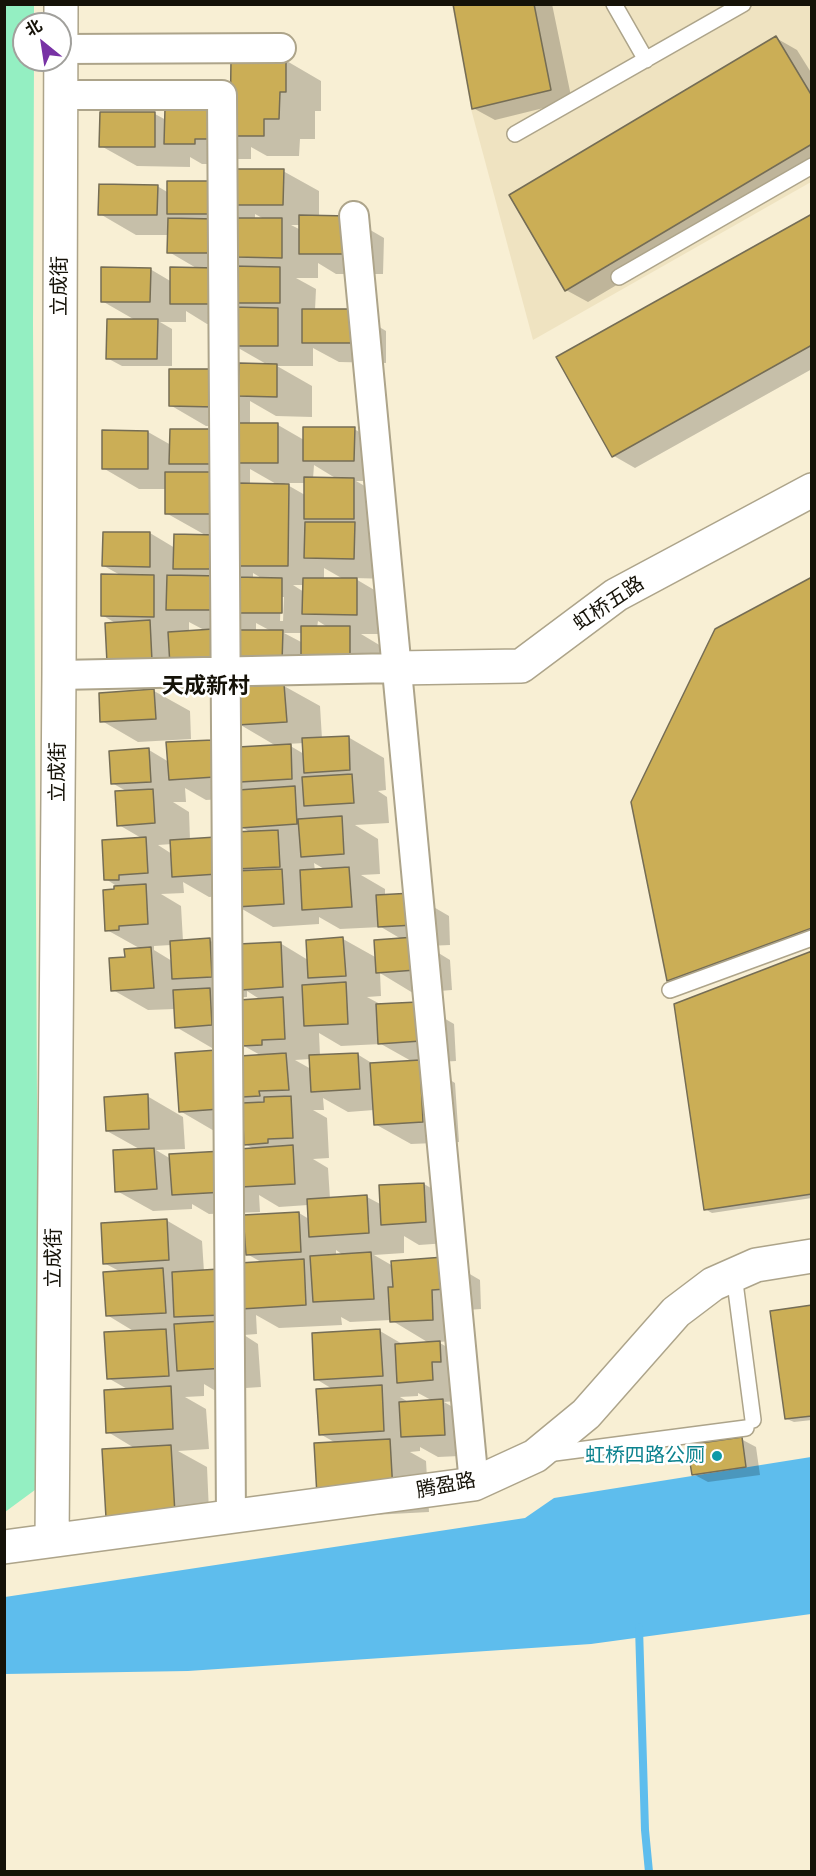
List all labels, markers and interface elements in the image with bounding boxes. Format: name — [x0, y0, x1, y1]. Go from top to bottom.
north arrow — [12, 12, 72, 72]
text: 北 — [22, 15, 45, 40]
street label: 立成街 — [48, 256, 72, 316]
street label: 虹桥五路 — [569, 572, 649, 636]
district label: 天成新村 — [162, 674, 250, 700]
street label: 立成街 — [46, 742, 70, 802]
street label: 立成街 — [42, 1228, 66, 1288]
place label: 虹桥四路公厕 — [585, 1444, 705, 1468]
marker: 虹桥四路公厕 — [710, 1449, 724, 1463]
street label: 腾盈路 — [414, 1468, 478, 1504]

